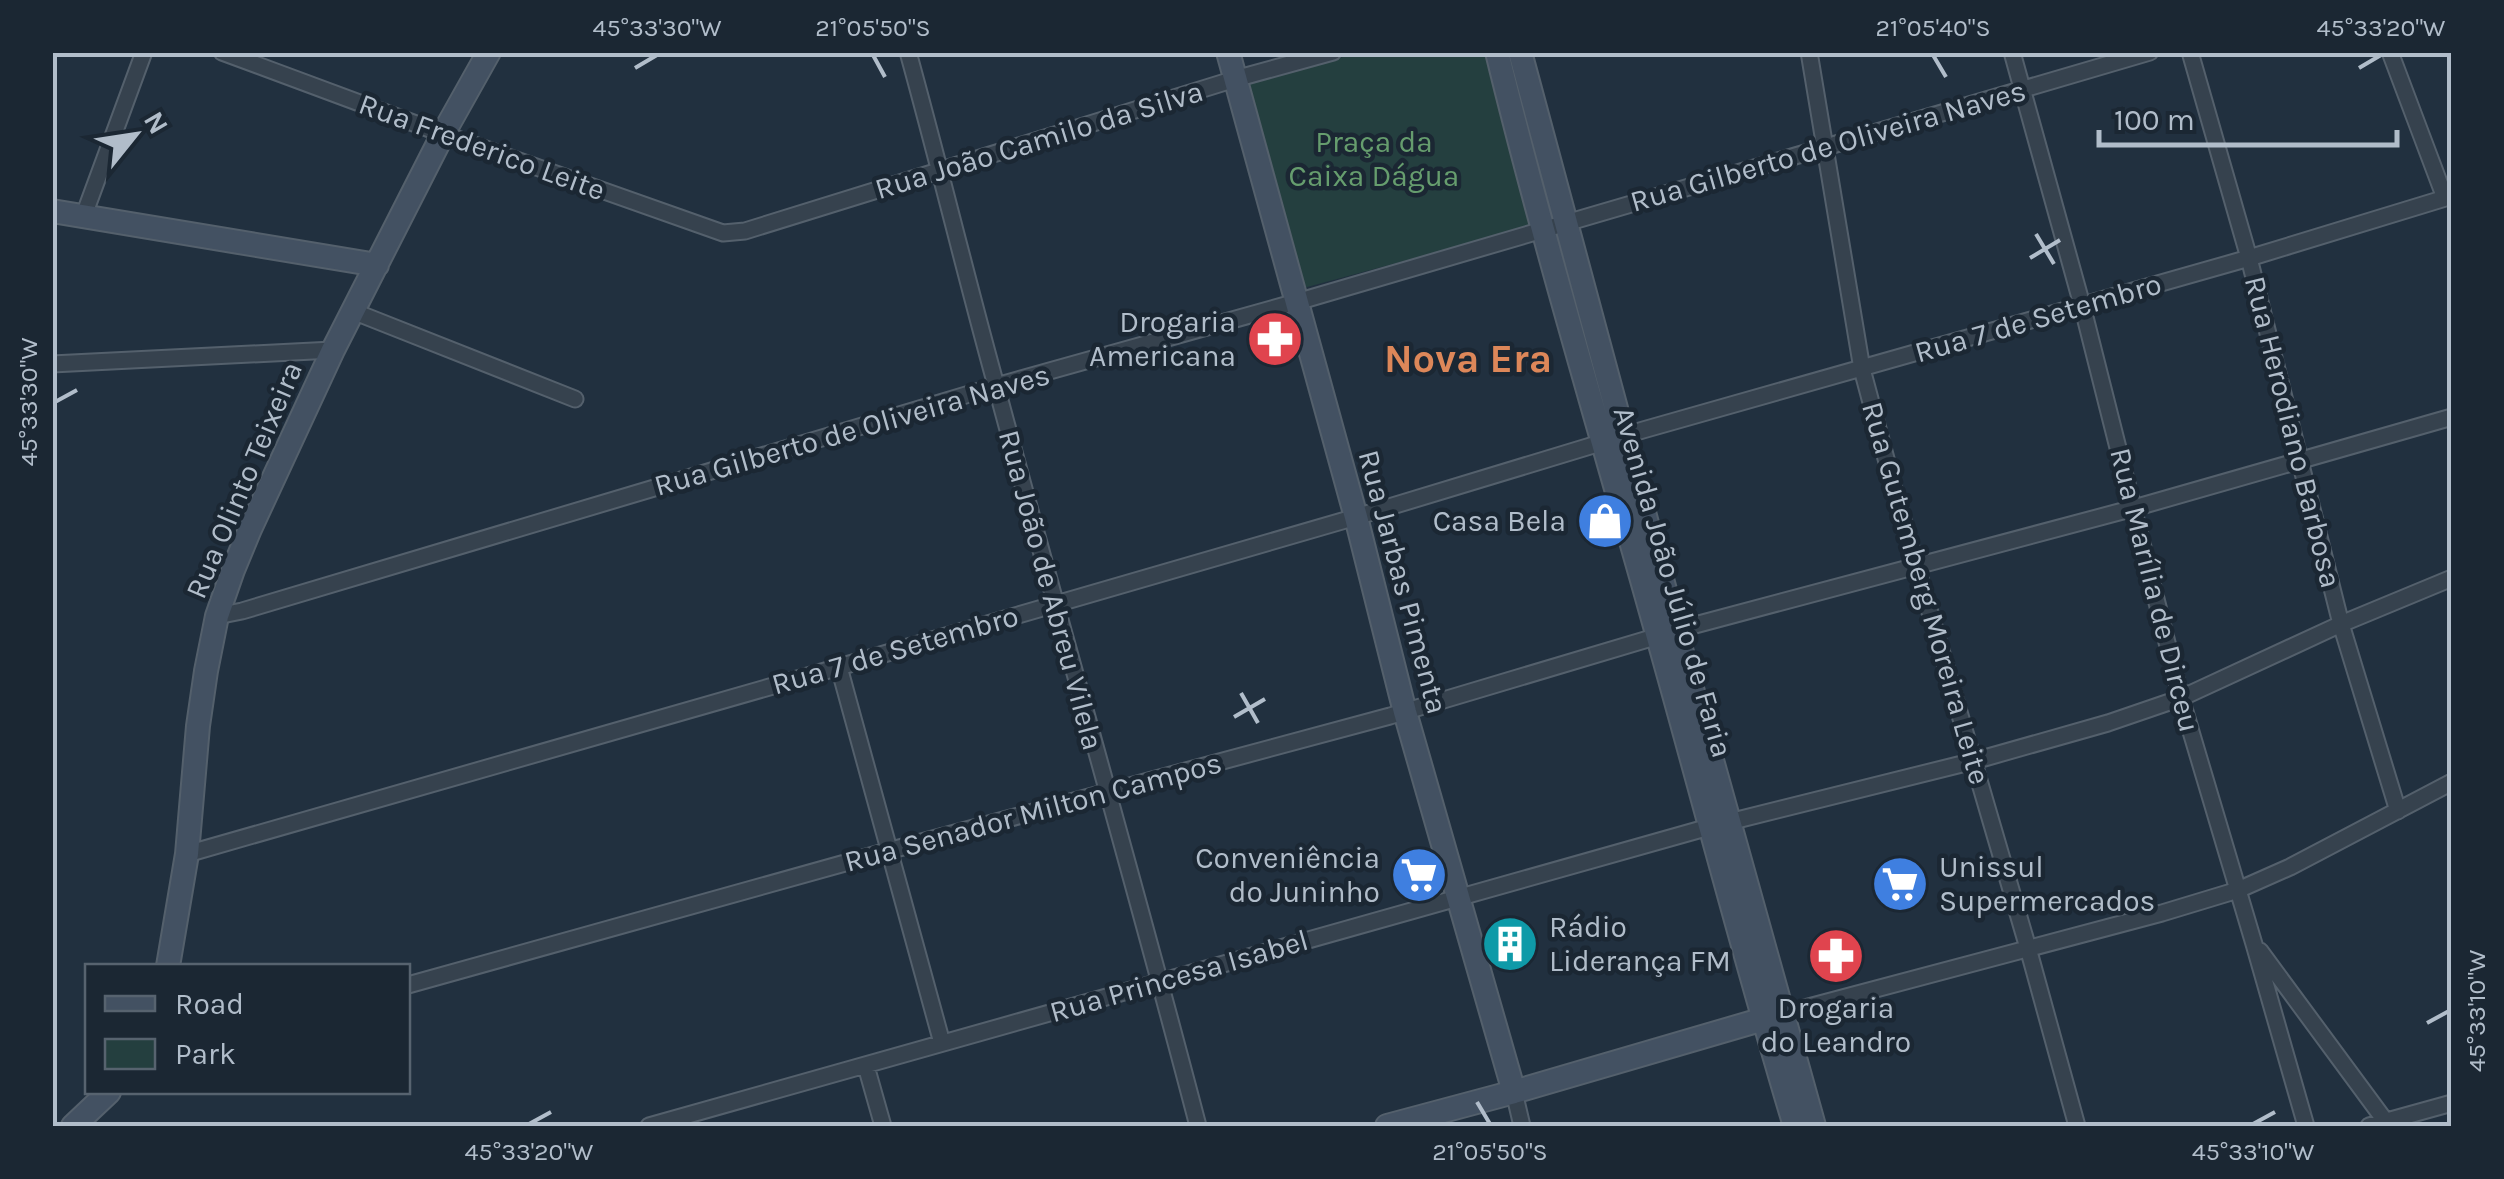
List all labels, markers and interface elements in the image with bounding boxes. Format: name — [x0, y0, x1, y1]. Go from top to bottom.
text: 45°33'30"W — [592, 13, 722, 42]
text: 21°05'50"S — [815, 13, 931, 42]
text: 21°05'40"S — [1875, 13, 1991, 42]
text: 45°33'20"W — [2317, 13, 2445, 42]
street label: Rua Gilberto de Oliveira Naves — [1626, 72, 2030, 220]
street label: Rua João Camilo da Silva — [871, 73, 1207, 207]
north arrow — [85, 85, 185, 185]
scale bar — [2099, 85, 2396, 147]
street label: Rua Frederico Leite — [354, 86, 610, 208]
text: 100 m — [2114, 102, 2195, 138]
text: N — [137, 106, 176, 140]
park label: Praça da Caixa Dágua — [1289, 124, 1459, 194]
street label: Rua 7 de Setembro — [1910, 266, 2166, 370]
street label: Rua Herodiano Barbosa — [2237, 272, 2349, 592]
place label: Drogaria Americana — [1089, 304, 1236, 374]
pharmacy icon: Drogaria Americana — [1245, 309, 1305, 369]
district label: Nova Era — [1384, 335, 1552, 382]
text: 45°33'30"W — [14, 337, 43, 467]
street label: Rua Olinto Teixeira — [178, 356, 310, 604]
street label: Rua Gilberto de Oliveira Naves — [650, 356, 1054, 504]
street label: Rua Gutemberg Moreira Leite — [1854, 397, 1998, 789]
street label: Avenida João Júlio de Faria — [1606, 402, 1740, 762]
street label: Rua João de Abreu Vilela — [991, 426, 1111, 754]
street label: Rua Marília de Dirceu — [2102, 444, 2208, 736]
street label: Rua Jarbas Pimenta — [1350, 446, 1456, 718]
shop icon: Casa Bela — [1575, 491, 1635, 551]
place label: Casa Bela — [1433, 503, 1566, 539]
street label: Rua 7 de Setembro — [767, 598, 1023, 702]
street label: Rua Senador Milton Campos — [841, 744, 1225, 880]
place label: Conveniência do Juninho — [1195, 840, 1380, 910]
supermarket icon: Conveniência do Juninho — [1389, 845, 1449, 905]
place label: Unissul Supermercados — [1939, 849, 2155, 919]
supermarket icon: Unissul Supermercados — [1870, 854, 1930, 914]
place label: Rádio Liderança FM — [1549, 909, 1731, 979]
building icon: Rádio Liderança FM — [1480, 914, 1540, 974]
street label: Rua Princesa Isabel — [1046, 922, 1312, 1030]
pharmacy icon: Drogaria do Leandro — [1806, 926, 1866, 986]
text: 45°33'10"W — [2462, 950, 2491, 1072]
legend — [85, 964, 410, 1094]
text: Road — [175, 986, 244, 1022]
place label: Drogaria do Leandro — [1761, 990, 1911, 1060]
text: Park — [175, 1036, 236, 1072]
text: 45°33'20"W — [465, 1137, 593, 1166]
text: 21°05'50"S — [1432, 1137, 1548, 1166]
text: 45°33'10"W — [2192, 1137, 2314, 1166]

